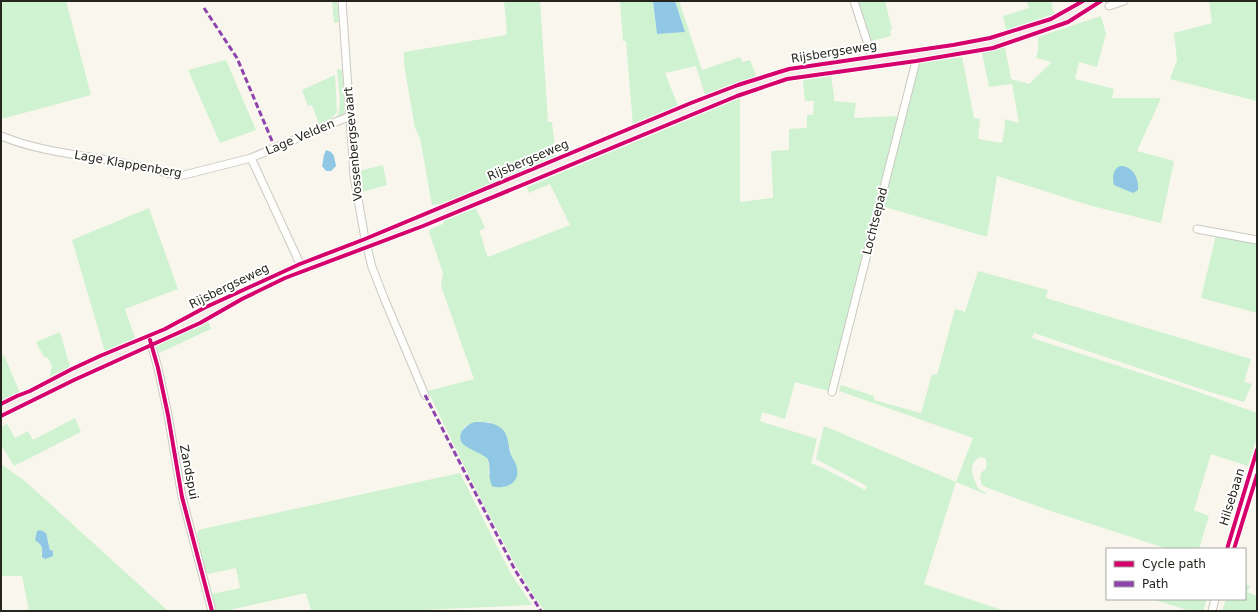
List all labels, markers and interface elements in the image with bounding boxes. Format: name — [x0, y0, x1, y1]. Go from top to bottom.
street label: Rijsbergseweg — [790, 38, 878, 66]
street label: Vossenbergsevaart — [341, 86, 365, 202]
street label: Lage Velden — [263, 116, 337, 158]
street label: Rijsbergseweg — [485, 137, 571, 183]
street label: Lage Klappenberg — [73, 148, 183, 180]
street label: Lochtsepad — [860, 186, 890, 256]
street label: Rijsbergseweg — [187, 261, 271, 311]
street label: Zandspui — [177, 443, 201, 501]
street label: Hilsebaan — [1217, 467, 1247, 527]
legend — [1106, 548, 1246, 600]
text: Cycle path — [1142, 557, 1206, 571]
text: Path — [1142, 577, 1168, 591]

